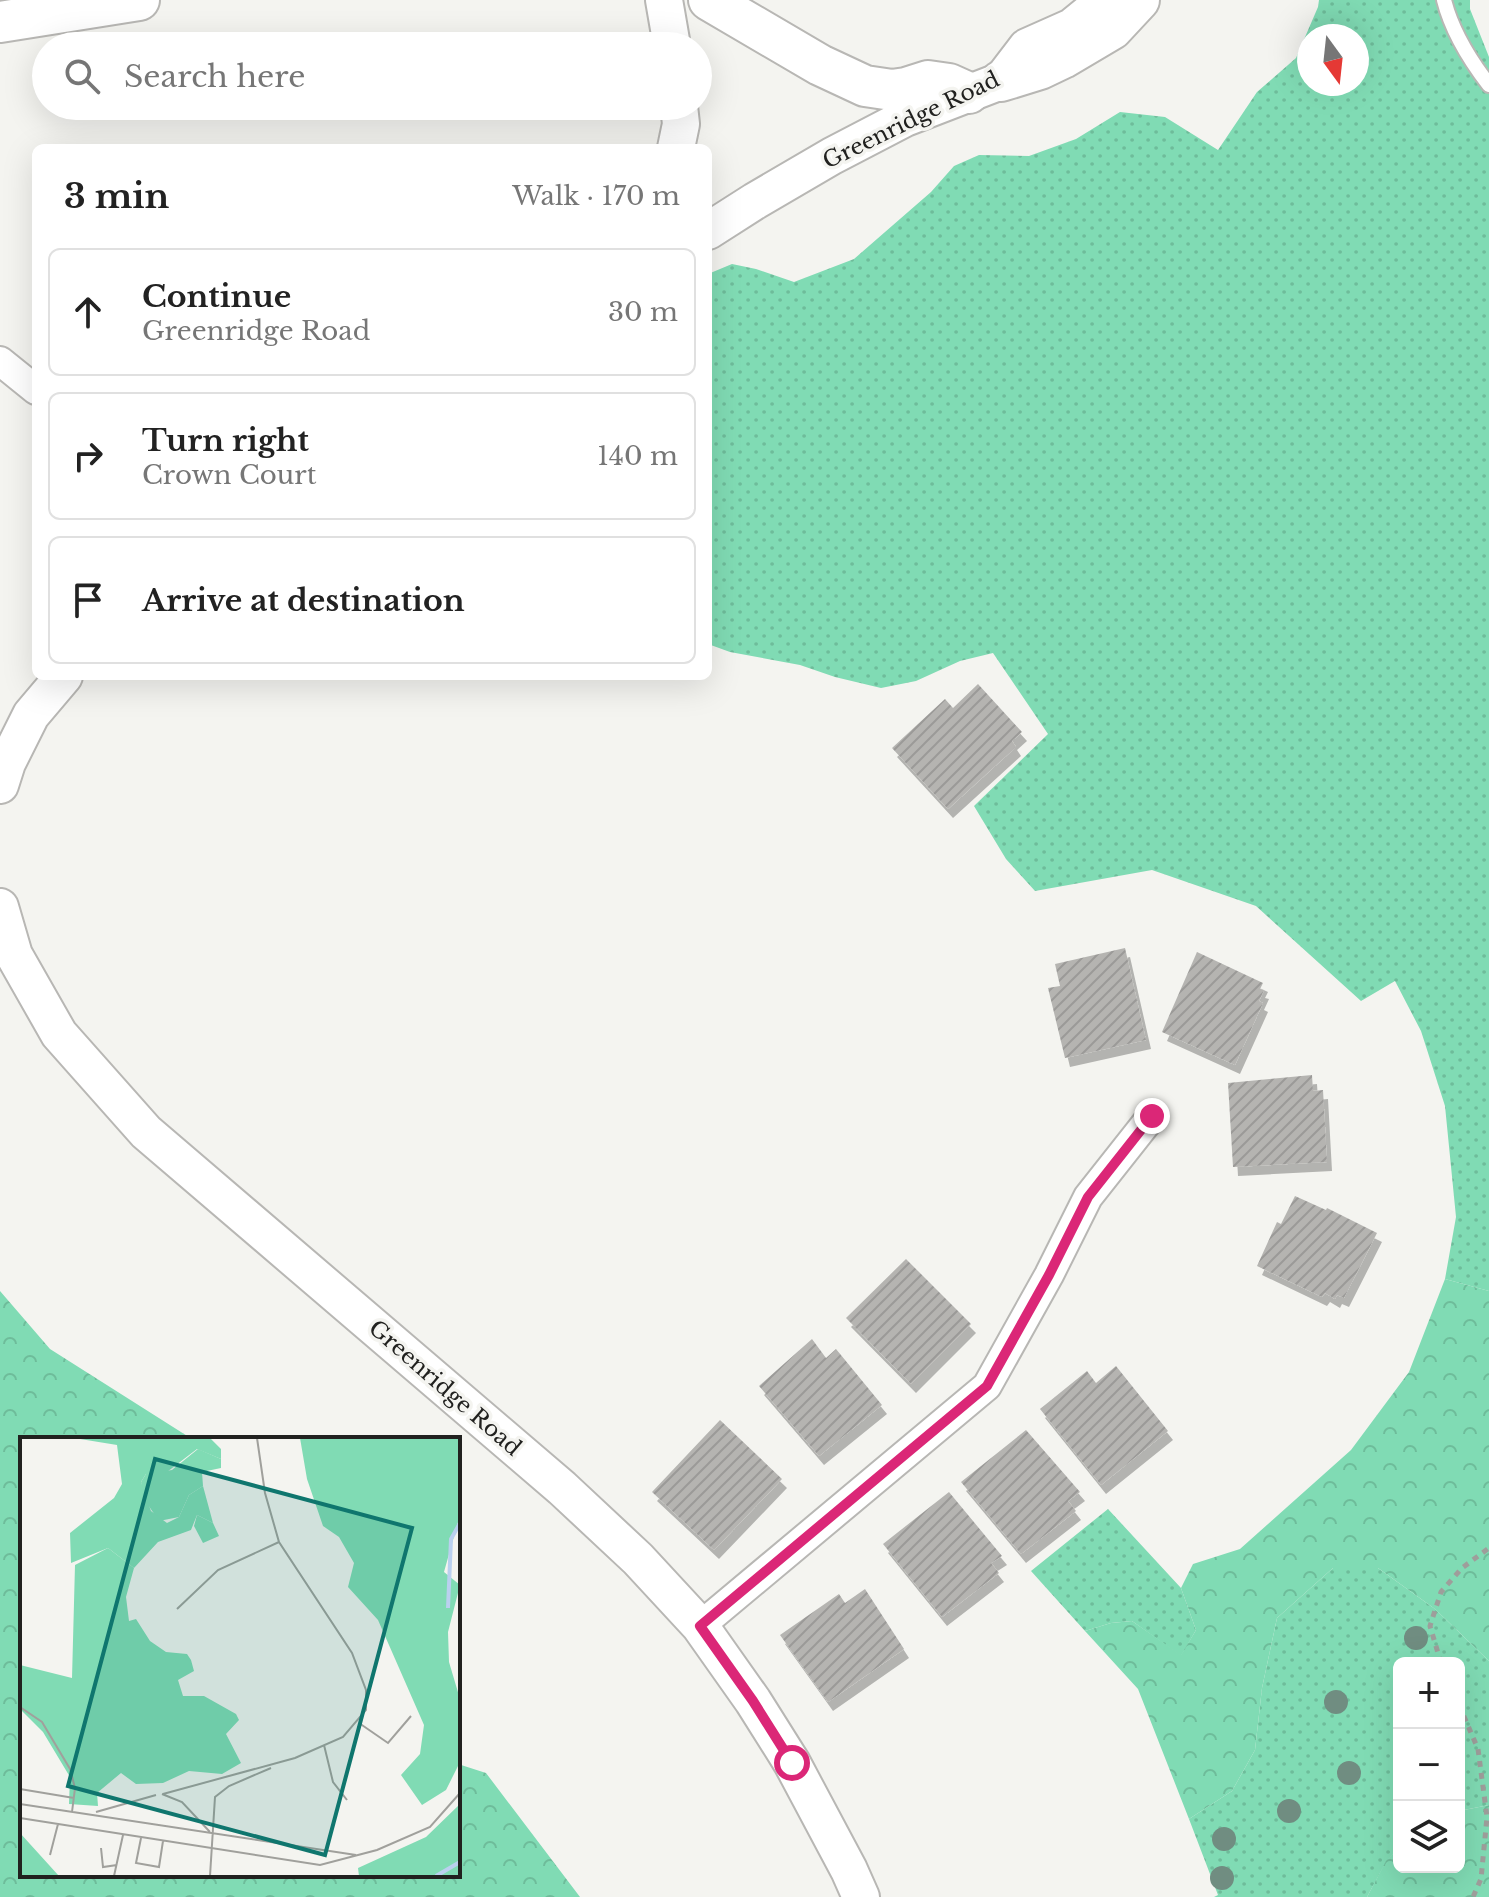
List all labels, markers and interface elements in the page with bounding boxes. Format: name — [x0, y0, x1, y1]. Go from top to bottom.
north arrow — [1297, 24, 1369, 96]
search box — [32, 32, 712, 120]
icon: search — [60, 54, 104, 98]
text: Search here — [124, 58, 305, 95]
street label: Greenridge Road — [818, 65, 1004, 174]
text: 3 min — [64, 175, 169, 217]
text: Walk · 170 m — [512, 180, 680, 212]
text: Continue — [142, 278, 291, 315]
icon: ahead — [66, 290, 110, 334]
text: 30 m — [608, 296, 678, 328]
text: Greenridge Road — [142, 315, 370, 347]
text: Turn right — [142, 422, 309, 459]
icon: right — [66, 434, 110, 478]
text: 140 m — [597, 440, 678, 472]
text: Crown Court — [142, 459, 317, 491]
icon: arrive — [66, 578, 110, 622]
text: Arrive at destination — [142, 582, 465, 619]
route end — [1134, 1098, 1170, 1134]
street label: Greenridge Road — [363, 1314, 527, 1462]
inset map — [20, 1437, 460, 1877]
map controls — [1393, 1657, 1465, 1873]
button: + — [1393, 1657, 1465, 1729]
button: − — [1393, 1729, 1465, 1801]
route start — [774, 1745, 810, 1781]
button: layers — [1393, 1801, 1465, 1873]

